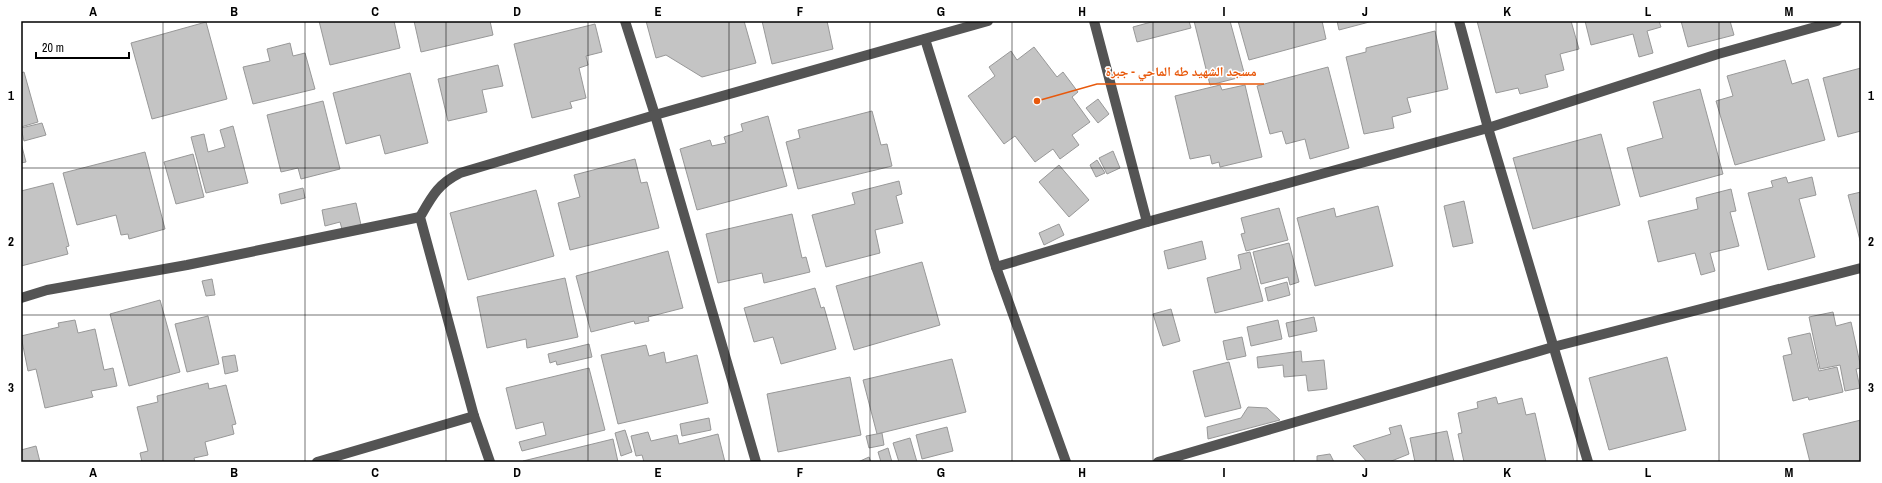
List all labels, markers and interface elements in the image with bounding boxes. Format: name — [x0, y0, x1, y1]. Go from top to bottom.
text: A — [89, 3, 97, 20]
text: B — [230, 3, 238, 20]
text: C — [371, 3, 379, 20]
text: D — [513, 3, 521, 20]
text: E — [654, 3, 662, 20]
text: F — [797, 3, 804, 20]
text: G — [937, 3, 945, 20]
text: H — [1078, 3, 1086, 20]
text: I — [1223, 3, 1226, 20]
text: J — [1362, 3, 1368, 20]
text: K — [1503, 3, 1511, 20]
text: L — [1645, 3, 1652, 20]
text: M — [1785, 3, 1794, 20]
scale bar — [36, 34, 129, 60]
text: 20 m — [42, 40, 64, 56]
callout: مسجد الشهيد طه الماحي - جبرة — [1097, 59, 1264, 84]
text: مسجد الشهيد طه الماحي - جبرة — [1105, 63, 1257, 82]
text: 1 — [8, 87, 14, 104]
text: 1 — [1868, 87, 1874, 104]
text: 2 — [8, 233, 14, 250]
text: 2 — [1868, 233, 1874, 250]
text: 3 — [8, 379, 14, 396]
text: 3 — [1868, 379, 1874, 396]
text: A — [89, 464, 97, 481]
text: B — [230, 464, 238, 481]
text: C — [371, 464, 379, 481]
text: D — [513, 464, 521, 481]
text: E — [654, 464, 662, 481]
text: F — [797, 464, 804, 481]
text: G — [937, 464, 945, 481]
text: H — [1078, 464, 1086, 481]
text: I — [1223, 464, 1226, 481]
text: J — [1362, 464, 1368, 481]
text: K — [1503, 464, 1511, 481]
text: L — [1645, 464, 1652, 481]
text: M — [1785, 464, 1794, 481]

